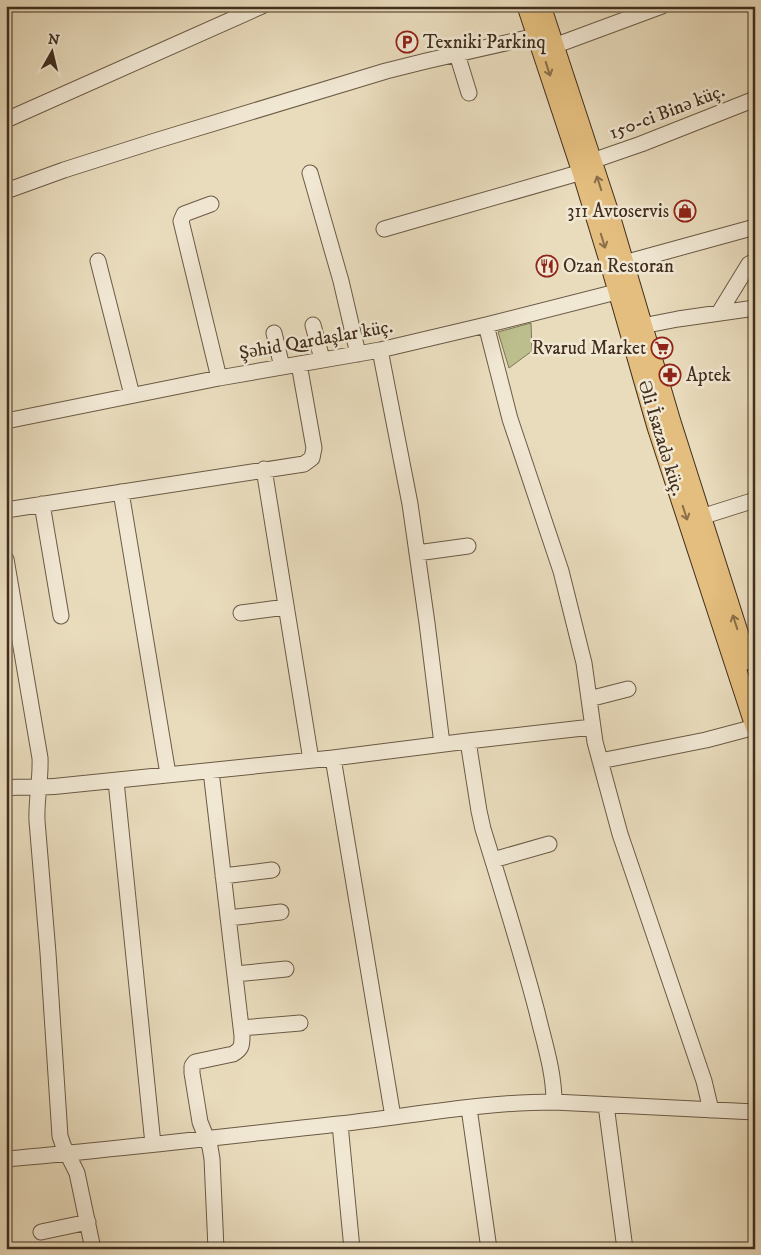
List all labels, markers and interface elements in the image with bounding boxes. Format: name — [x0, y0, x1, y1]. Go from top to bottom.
north arrow — [28, 28, 78, 78]
text: N — [47, 30, 61, 50]
parking icon: Texniki Parkinq — [395, 30, 419, 54]
place label: Texniki Parkinq — [423, 31, 546, 55]
one-way arrow — [543, 61, 553, 77]
street label: 150-ci Binə küç. — [606, 79, 728, 145]
one-way arrow — [594, 175, 604, 191]
shop icon: 311 Avtoservis — [673, 199, 697, 223]
place label: 311 Avtoservis — [567, 200, 669, 223]
one-way arrow — [598, 232, 608, 248]
restaurant icon: Ozan Restoran — [535, 254, 559, 278]
place label: Ozan Restoran — [563, 255, 674, 278]
street label: Şəhid Qardaşlar küç. — [237, 315, 395, 365]
supermarket icon: Rvarud Market — [650, 336, 674, 360]
place label: Rvarud Market — [532, 337, 646, 360]
pharmacy icon: Aptek — [658, 363, 682, 387]
place label: Aptek — [686, 364, 732, 387]
street label: Əli İsazadə küç. — [632, 377, 691, 499]
one-way arrow — [681, 505, 690, 521]
one-way arrow — [729, 615, 739, 631]

